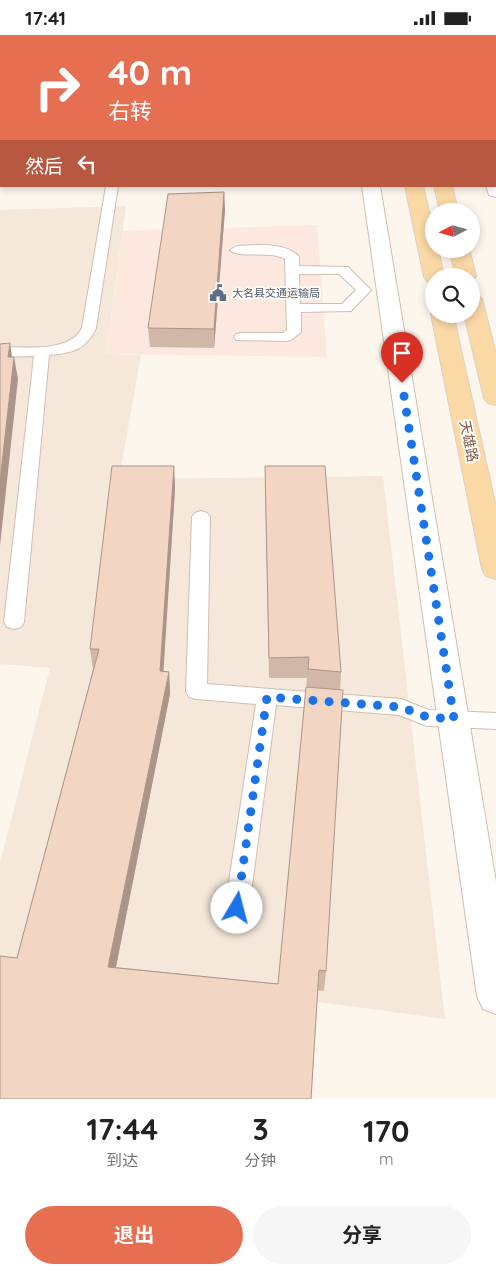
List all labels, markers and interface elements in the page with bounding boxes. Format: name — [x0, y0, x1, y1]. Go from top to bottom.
text: 17:41 — [25, 6, 66, 30]
text: 40 m — [108, 50, 192, 94]
icon: right — [25, 55, 90, 120]
text: 右转 — [108, 97, 152, 125]
icon: left — [73, 150, 101, 178]
text: 然后 — [25, 154, 63, 178]
north arrow — [425, 203, 480, 257]
map controls — [425, 203, 480, 323]
button: search — [425, 268, 480, 323]
public building icon: 大名县交通运输局 — [208, 283, 228, 303]
place label: 大名县交通运输局 — [232, 286, 320, 300]
pin — [381, 332, 423, 383]
icon: arrive — [388, 339, 416, 367]
street label: 天雄路 — [456, 419, 482, 463]
position arrow — [210, 881, 262, 933]
text: 17:44 — [86, 1110, 158, 1148]
text: 3 — [252, 1110, 269, 1148]
text: 170 — [363, 1112, 410, 1150]
text: m — [379, 1149, 394, 1169]
text: 到达 — [106, 1150, 138, 1170]
text: 分钟 — [245, 1150, 277, 1170]
button: 退出 — [25, 1206, 243, 1264]
button: 分享 — [253, 1206, 471, 1264]

